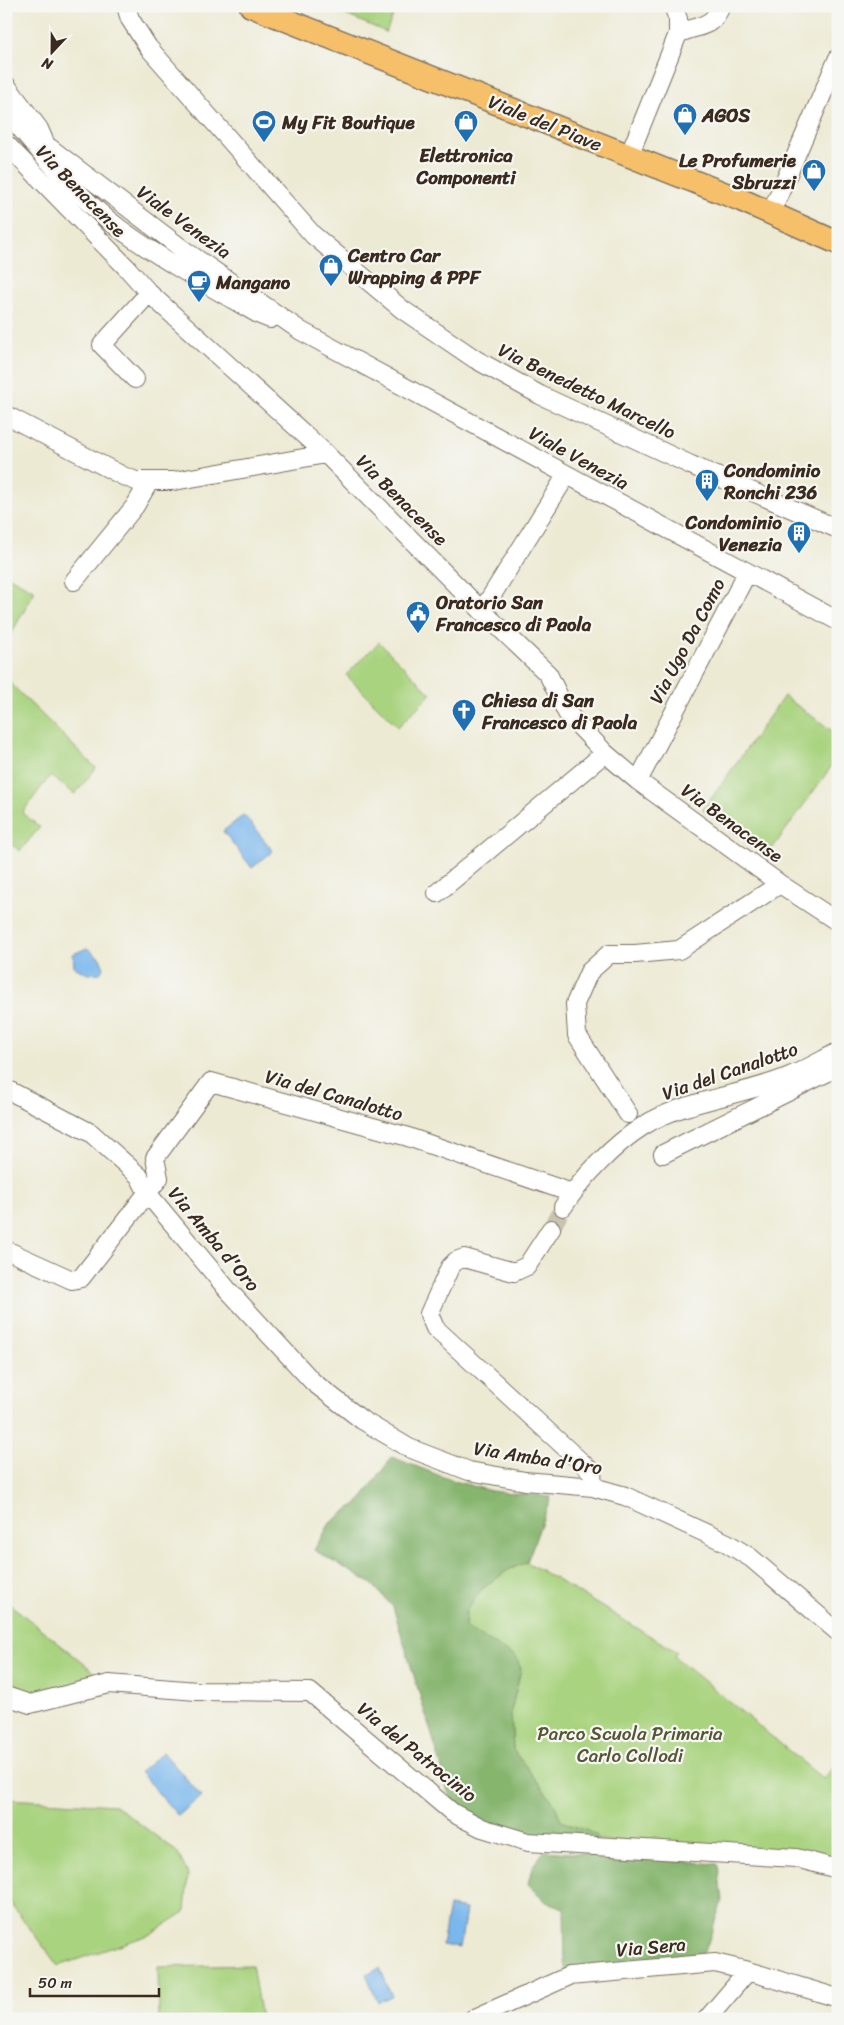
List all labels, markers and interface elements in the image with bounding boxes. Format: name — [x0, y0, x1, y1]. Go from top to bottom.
north arrow — [28, 28, 78, 78]
text: N — [38, 50, 57, 77]
street label: Viale del Piave — [483, 85, 607, 161]
place label: AGOS — [701, 99, 751, 132]
shop icon: AGOS — [672, 102, 698, 136]
place label: My Fit Boutique — [281, 106, 416, 139]
sports icon: My Fit Boutique — [251, 109, 277, 143]
shop icon: Elettronica Componenti — [453, 109, 479, 143]
street label: Via Benacense — [28, 137, 134, 245]
place label: Elettronica Componenti — [415, 139, 517, 194]
place label: Le Profumerie Sbruzzi — [679, 144, 798, 199]
shop icon: Le Profumerie Sbruzzi — [801, 158, 827, 192]
street label: Viale Venezia — [130, 176, 239, 268]
place label: Centro Car Wrapping & PPF — [347, 239, 482, 294]
shop icon: Centro Car Wrapping & PPF — [318, 253, 344, 287]
place label: Mangano — [215, 266, 291, 299]
cafe icon: Mangano — [186, 269, 212, 303]
street label: Via Benedetto Marcello — [492, 334, 682, 448]
street label: Viale Venezia — [523, 417, 636, 499]
street label: Via Benacense — [348, 446, 456, 554]
place label: Condominio Ronchi 236 — [723, 454, 821, 509]
building icon: Condominio Ronchi 236 — [694, 468, 720, 502]
place label: Condominio Venezia — [685, 506, 782, 561]
building icon: Condominio Venezia — [786, 520, 812, 554]
street label: Via Ugo Da Como — [640, 572, 734, 710]
place label: Oratorio San Francesco di Paola — [435, 586, 592, 641]
public building icon: Oratorio San Francesco di Paola — [405, 600, 431, 634]
place label: Chiesa di San Francesco di Paola — [481, 684, 638, 739]
church icon: Chiesa di San Francesco di Paola — [451, 698, 477, 732]
street label: Via Benacense — [674, 775, 790, 871]
street label: Via del Canalotto — [658, 1032, 803, 1110]
street label: Via del Canalotto — [261, 1060, 407, 1131]
street label: Via Amba d'Oro — [160, 1179, 269, 1299]
street label: Via Amba d'Oro — [471, 1432, 605, 1484]
street label: Via del Patrocinio — [350, 1693, 485, 1811]
park label: Parco Scuola Primaria Carlo Collodi — [537, 1717, 723, 1772]
street label: Via Sera — [615, 1927, 687, 1966]
scale bar — [30, 1965, 159, 1997]
text: 50 m — [38, 1970, 73, 1996]

